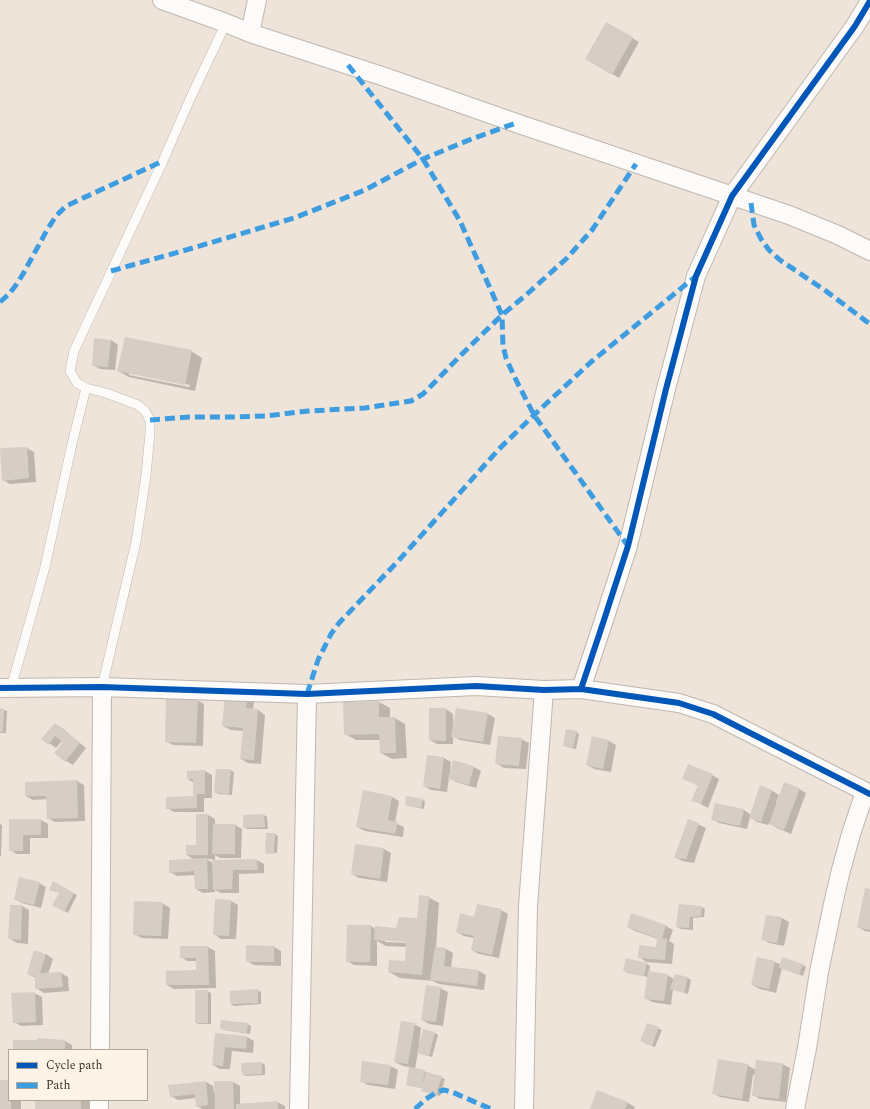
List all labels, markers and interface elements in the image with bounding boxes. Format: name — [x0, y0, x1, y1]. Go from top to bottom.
legend — [8, 1049, 148, 1101]
text: Cycle path — [46, 1056, 103, 1075]
text: Path — [46, 1076, 71, 1095]

